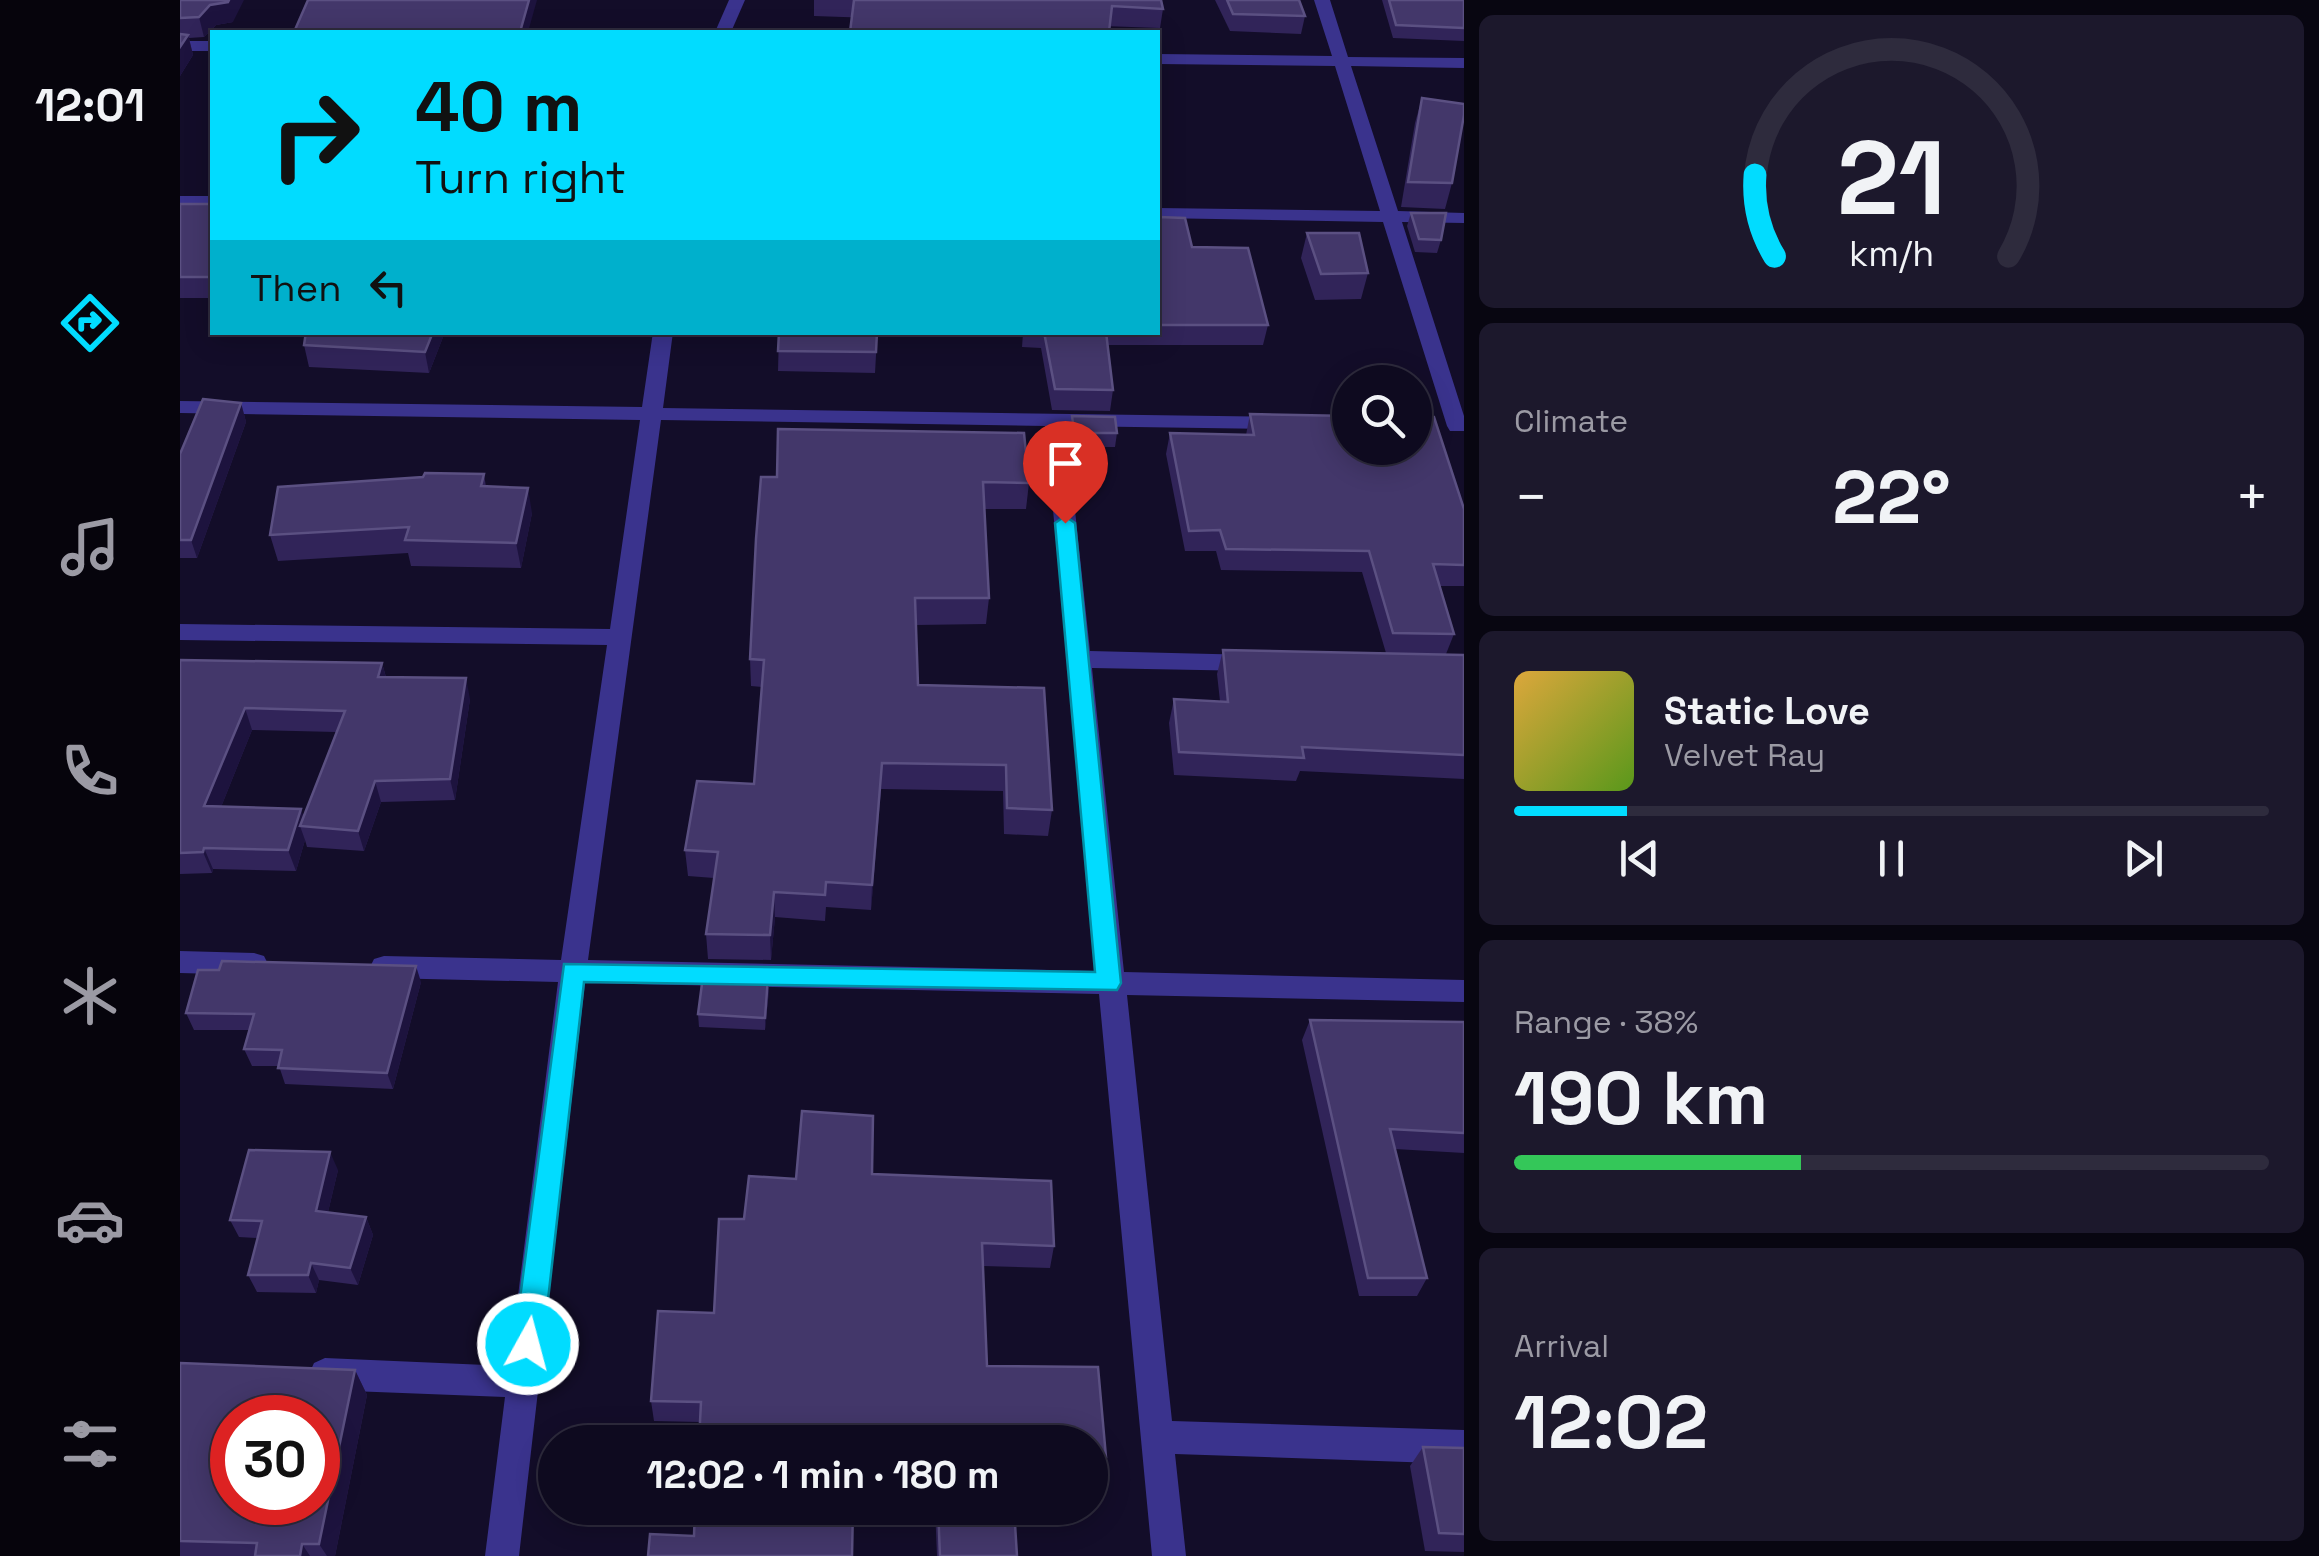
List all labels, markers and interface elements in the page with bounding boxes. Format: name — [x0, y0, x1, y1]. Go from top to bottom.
text: 40 m — [415, 62, 582, 151]
icon: right — [250, 70, 380, 200]
text: 12:01 — [35, 77, 145, 134]
text: 21 — [1837, 112, 1946, 244]
text: Turn right — [415, 149, 626, 206]
text: km/h — [1849, 231, 1934, 276]
icon: left — [361, 260, 416, 315]
text: Then — [250, 264, 341, 312]
icon: directions — [55, 288, 125, 358]
map controls — [1332, 365, 1432, 465]
button: search — [1332, 365, 1432, 465]
text: Climate — [1514, 401, 1628, 441]
pin — [1023, 421, 1108, 524]
icon: arrive — [1038, 436, 1093, 491]
text: 22° — [1832, 449, 1951, 545]
text: − — [1514, 462, 1548, 532]
text: + — [2235, 462, 2269, 532]
icon: music — [55, 512, 125, 582]
text: Static Love — [1664, 687, 1870, 735]
text: Velvet Ray — [1664, 735, 1825, 775]
icon: phone — [55, 736, 125, 806]
icon: previous — [1612, 831, 1667, 886]
icon: pause — [1864, 831, 1919, 886]
icon: next — [2116, 831, 2171, 886]
icon: climate — [55, 961, 125, 1031]
text: Range · 38% — [1514, 1002, 1698, 1042]
text: 190 km — [1514, 1050, 1768, 1146]
icon: car — [55, 1185, 125, 1255]
position arrow — [476, 1292, 580, 1396]
text: Arrival — [1514, 1326, 1609, 1366]
text: 12:02 — [1514, 1374, 1708, 1470]
speed limit sign: 30 — [210, 1395, 340, 1525]
icon: filters — [55, 1409, 125, 1479]
text: 12:02 · 1 min · 180 m — [647, 1451, 999, 1499]

